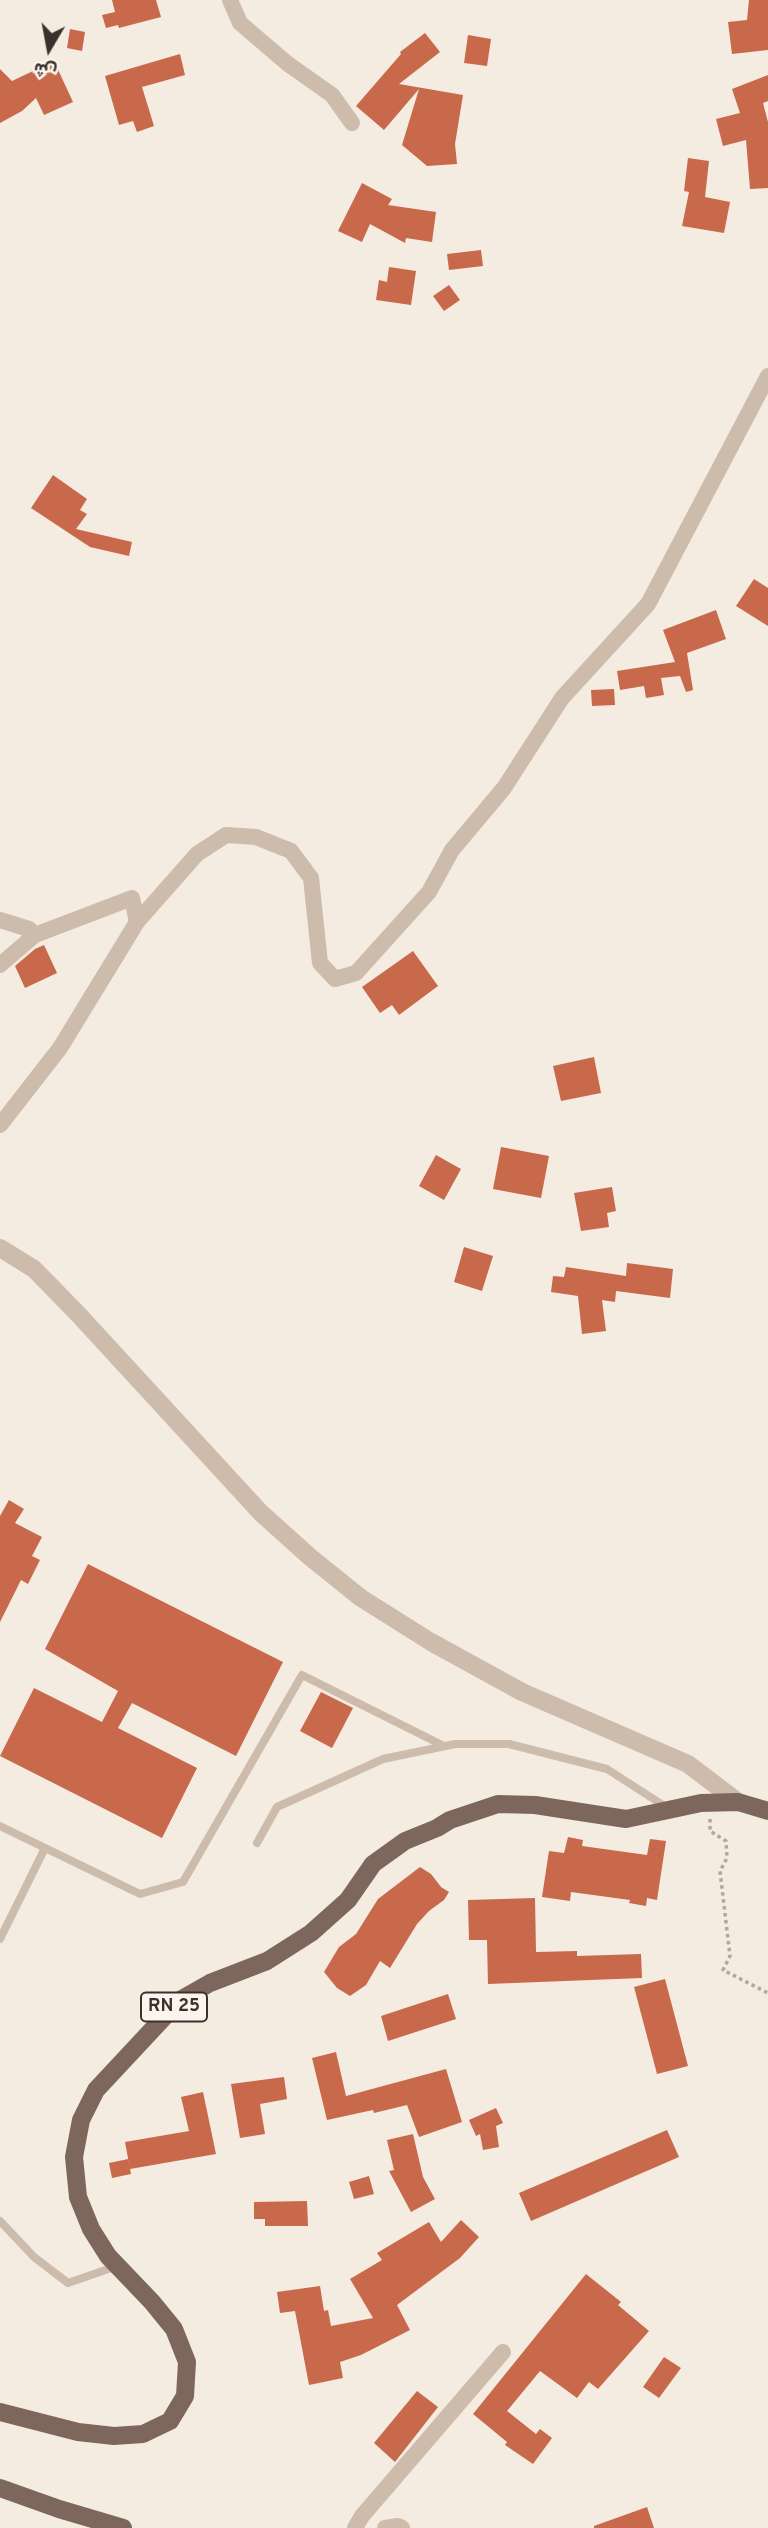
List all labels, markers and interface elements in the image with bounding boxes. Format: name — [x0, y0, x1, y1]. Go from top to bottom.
north arrow — [14, 14, 84, 84]
text: ش — [32, 56, 59, 83]
road number: RN 25 — [141, 1993, 207, 2022]

